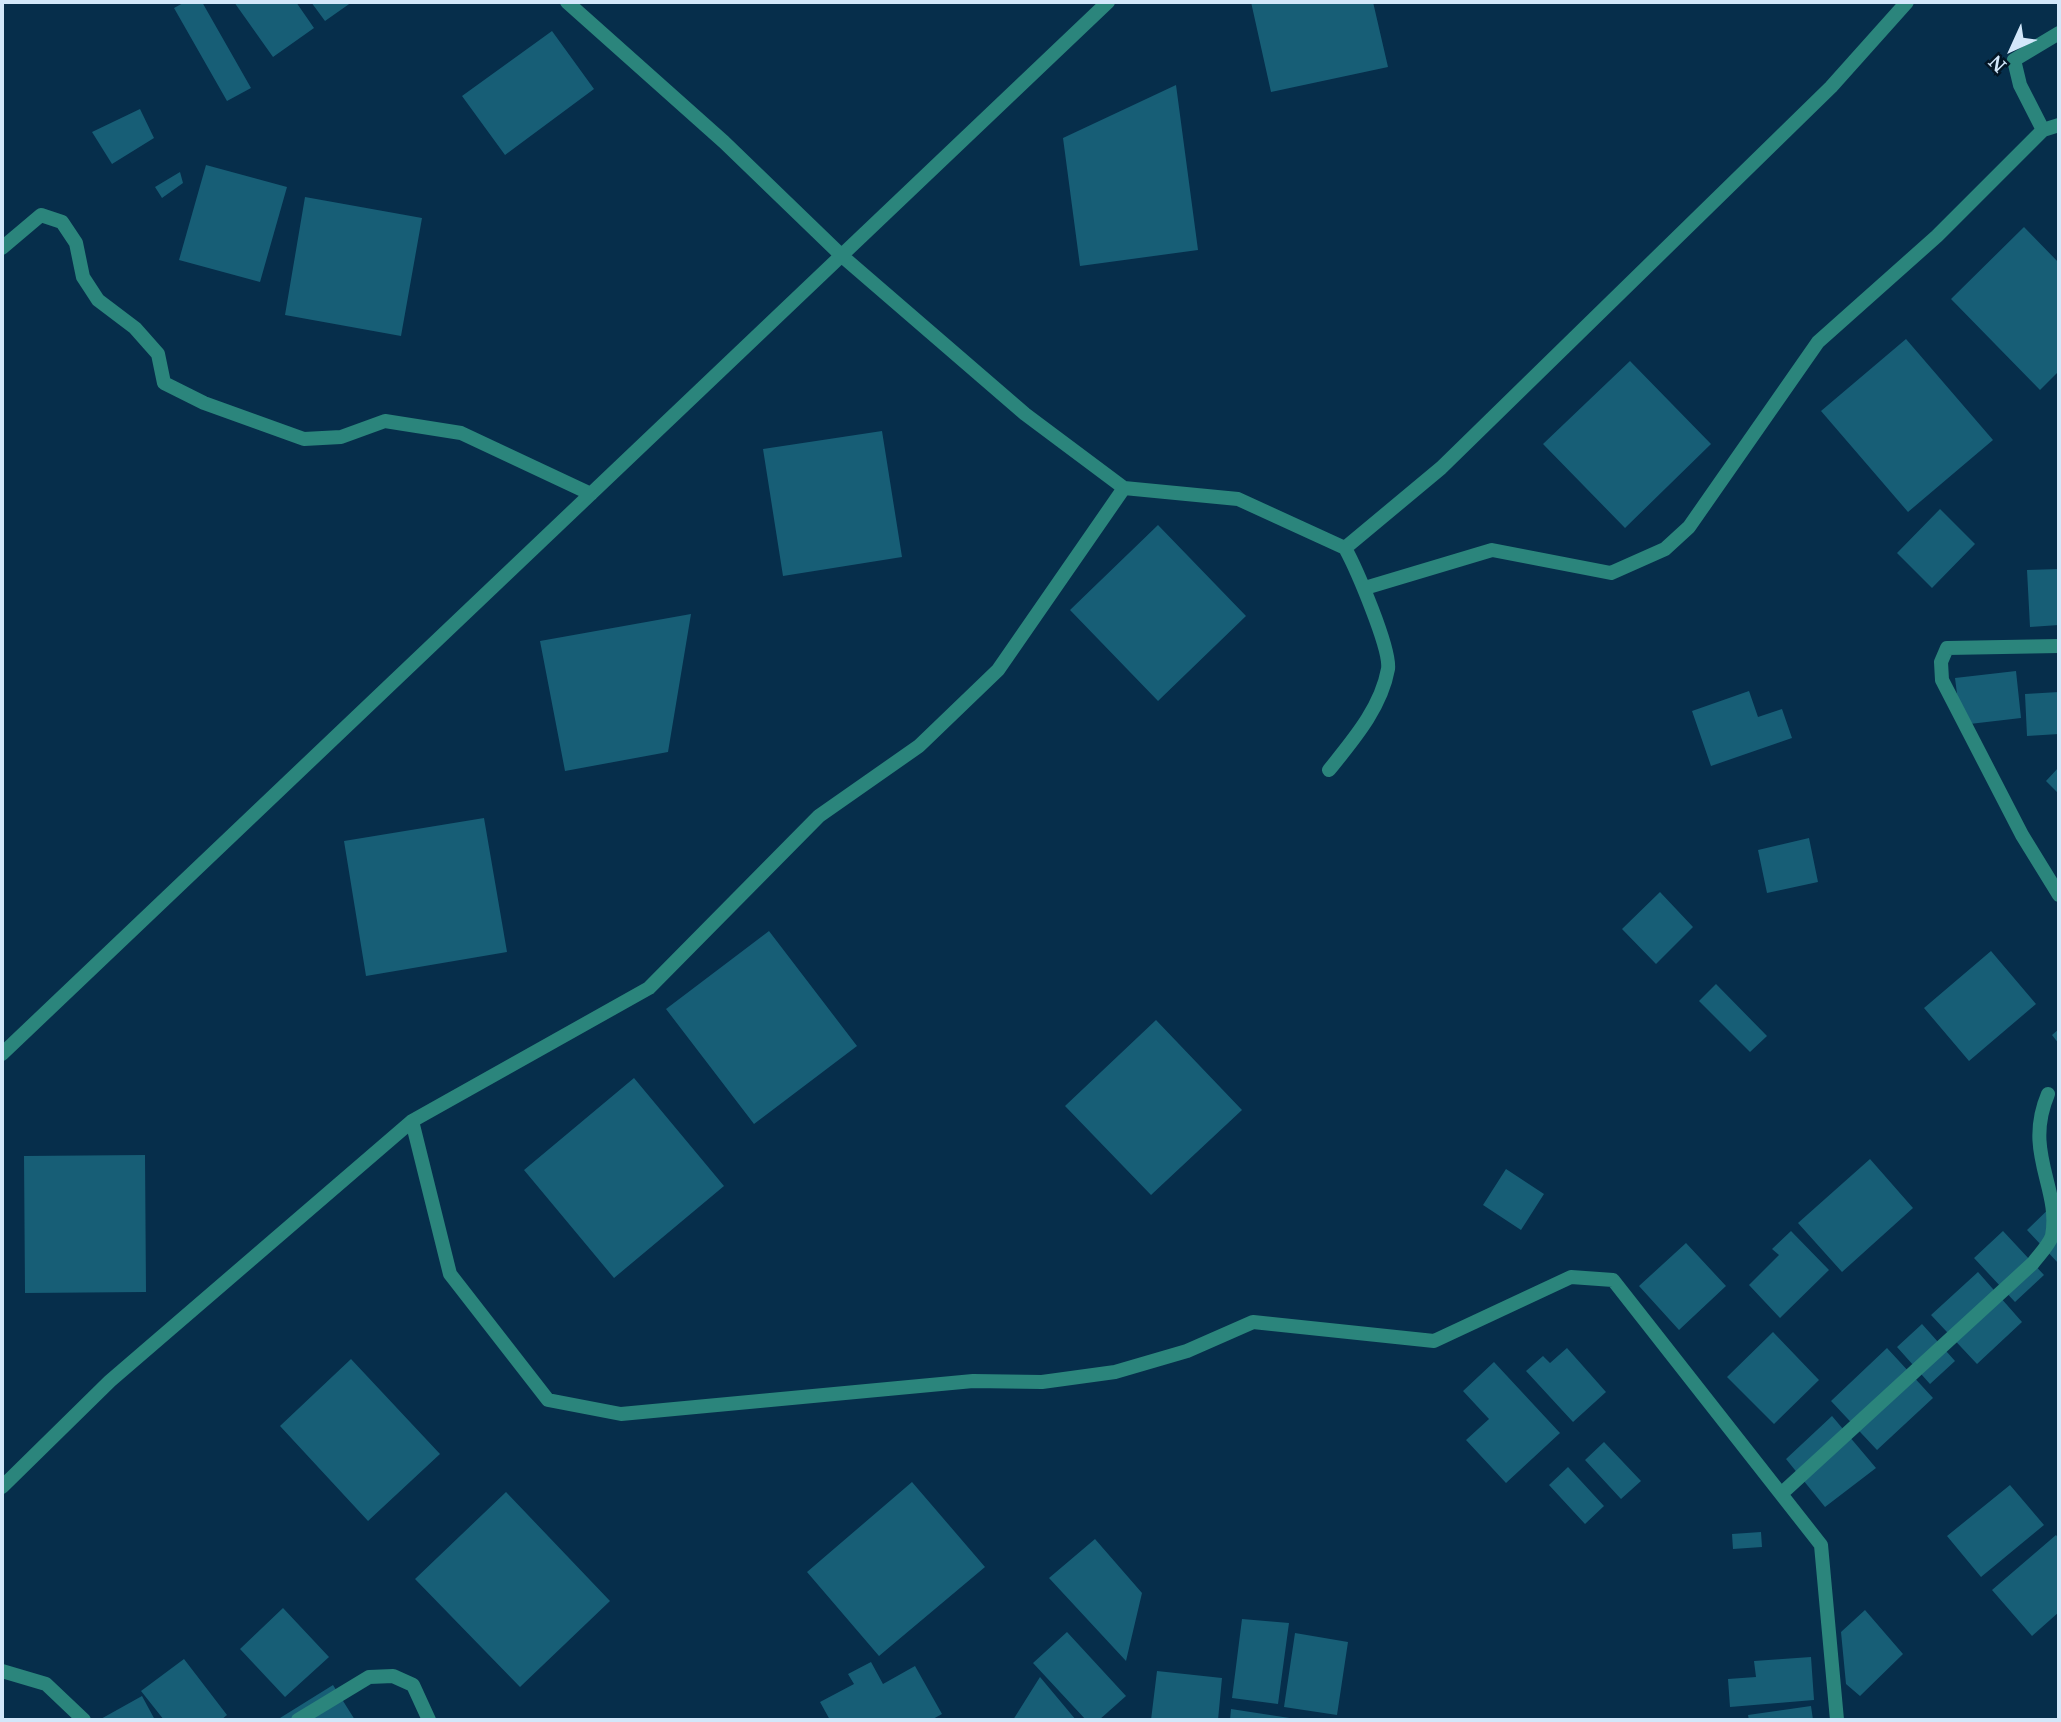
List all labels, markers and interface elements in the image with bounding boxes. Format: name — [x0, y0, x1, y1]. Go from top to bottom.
north arrow — [1977, 14, 2047, 84]
text: N — [1983, 49, 2012, 78]

